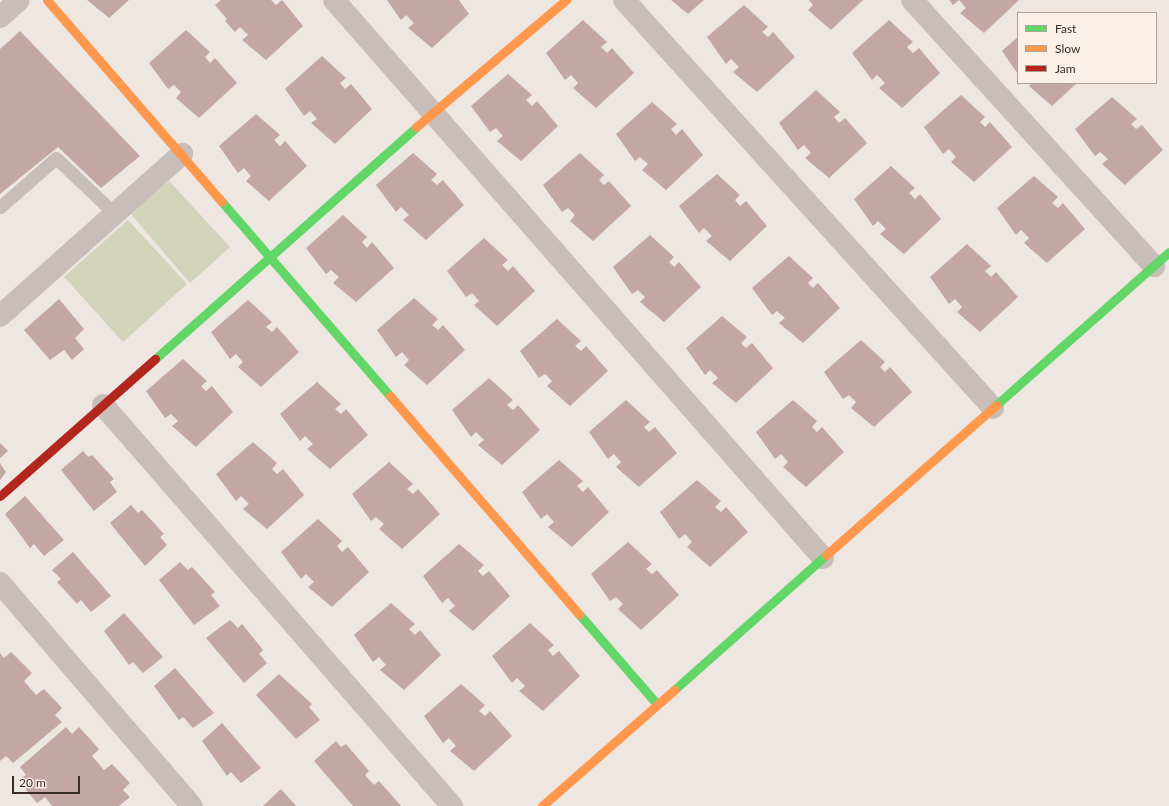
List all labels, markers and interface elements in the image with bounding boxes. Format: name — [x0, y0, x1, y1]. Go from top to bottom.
legend — [1017, 12, 1157, 84]
text: Fast — [1055, 21, 1076, 36]
text: Slow — [1055, 41, 1080, 56]
text: Jam — [1055, 61, 1076, 76]
scale bar — [14, 768, 82, 794]
text: 20 m — [19, 775, 46, 790]

